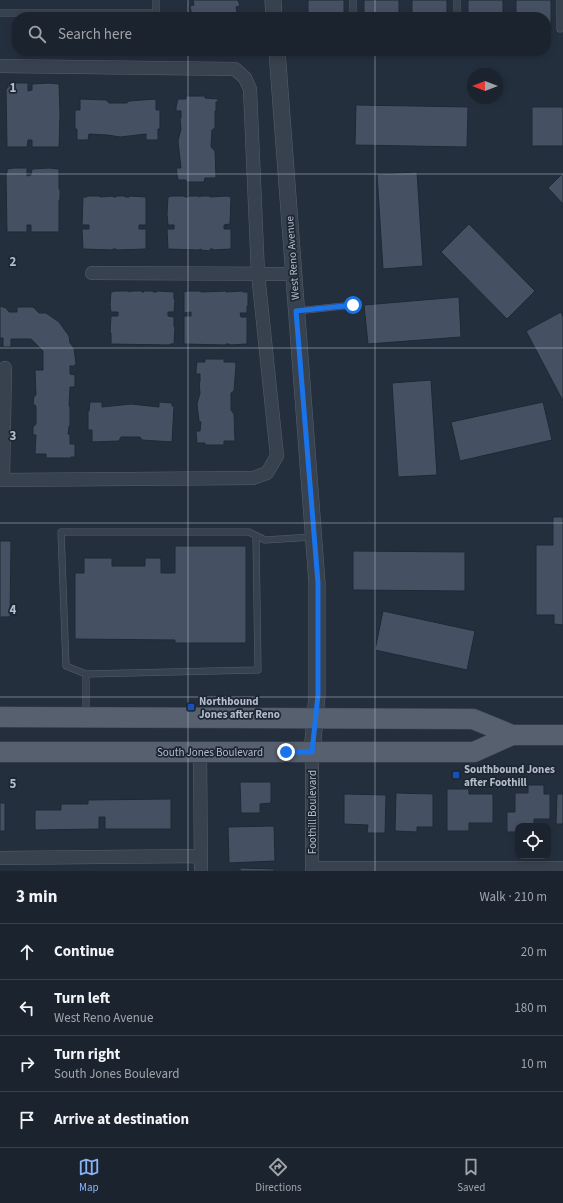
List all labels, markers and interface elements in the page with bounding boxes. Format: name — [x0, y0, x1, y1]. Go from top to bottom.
search box — [12, 12, 551, 56]
icon: search — [26, 23, 48, 45]
text: Search here — [58, 24, 132, 45]
north arrow — [467, 68, 503, 104]
text: 1 — [10, 79, 17, 97]
street label: West Reno Avenue — [282, 215, 303, 300]
text: 2 — [10, 253, 17, 271]
route start — [344, 296, 362, 314]
text: 3 — [10, 427, 17, 445]
text: 4 — [10, 601, 17, 619]
place label: Northbound Jones after Reno — [199, 694, 280, 722]
marker: Northbound Jones after Reno — [186, 702, 196, 712]
route end — [277, 743, 295, 761]
street label: South Jones Boulevard — [157, 745, 263, 760]
place label: Southbound Jones after Foothill — [464, 762, 555, 790]
street label: Foothill Boulevard — [305, 770, 320, 854]
marker: Southbound Jones after Foothill — [451, 770, 461, 780]
text: 5 — [10, 775, 17, 793]
map controls — [515, 823, 551, 859]
button: locate — [515, 823, 551, 859]
text: 3 min — [16, 885, 57, 909]
text: Walk · 210 m — [479, 888, 547, 906]
icon: ahead — [16, 941, 38, 963]
text: Continue — [54, 941, 114, 962]
text: 20 m — [521, 943, 547, 961]
text: Turn left — [54, 988, 110, 1009]
icon: left — [16, 997, 38, 1019]
text: 180 m — [514, 999, 547, 1017]
text: West Reno Avenue — [54, 1009, 153, 1027]
text: Turn right — [54, 1044, 120, 1065]
icon: right — [16, 1053, 38, 1075]
text: 10 m — [521, 1055, 547, 1073]
text: South Jones Boulevard — [54, 1065, 180, 1083]
icon: arrive — [16, 1109, 38, 1131]
text: Arrive at destination — [54, 1109, 189, 1130]
tab: Map — [78, 1156, 100, 1195]
tab: Directions — [255, 1156, 302, 1195]
tab: Saved — [457, 1156, 485, 1195]

